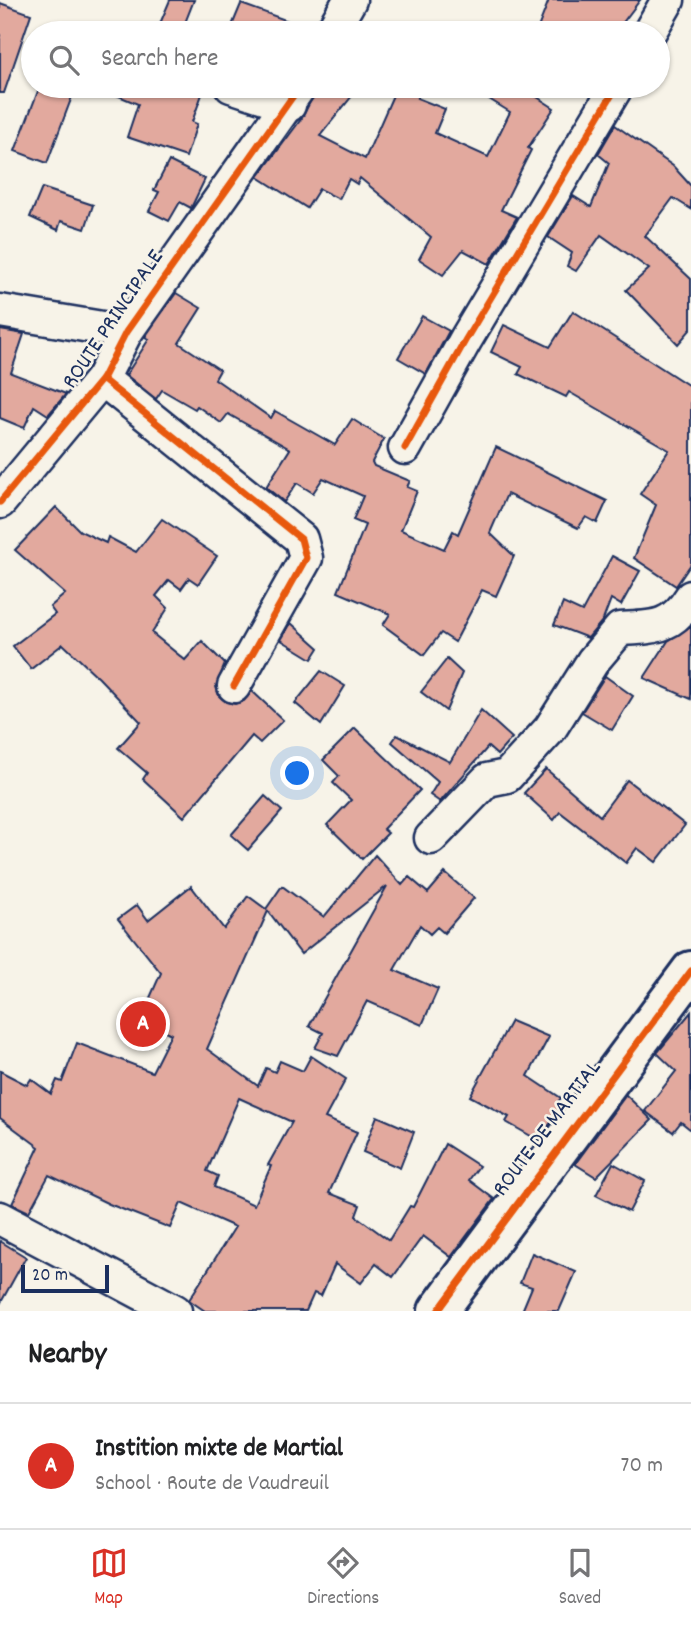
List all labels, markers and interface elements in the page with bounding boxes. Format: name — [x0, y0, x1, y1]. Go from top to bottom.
search box — [21, 21, 670, 98]
icon: search — [45, 41, 83, 79]
text: Search here — [101, 41, 219, 78]
street label: ROUTE PRINCIPALE — [55, 243, 173, 396]
your location — [280, 756, 314, 790]
pin: A — [120, 998, 166, 1050]
street label: ROUTE DE MARTIAL — [486, 1053, 611, 1204]
scale bar — [21, 1262, 108, 1294]
text: 20 m — [32, 1263, 68, 1290]
text: Nearby — [28, 1335, 106, 1378]
text: Instition mixte de Martial — [95, 1431, 343, 1468]
text: A — [45, 1450, 57, 1483]
text: 70 m — [621, 1450, 663, 1483]
text: School · Route de Vaudreuil — [95, 1468, 329, 1501]
tab: Map — [90, 1544, 128, 1613]
tab: Directions — [307, 1544, 379, 1613]
tab: Saved — [559, 1544, 601, 1613]

